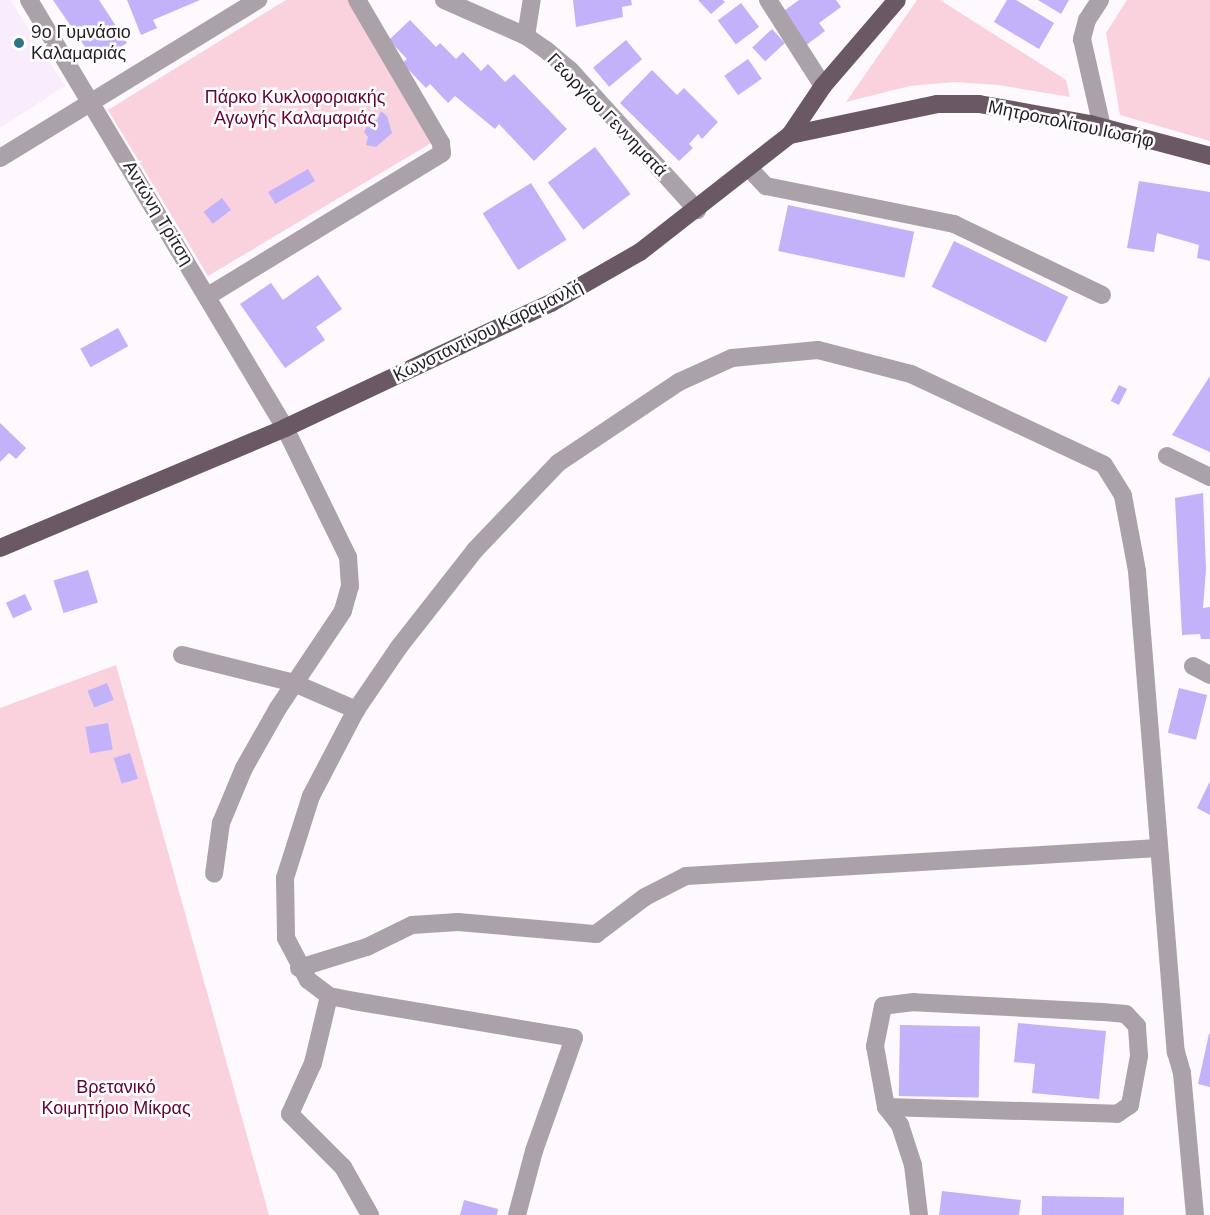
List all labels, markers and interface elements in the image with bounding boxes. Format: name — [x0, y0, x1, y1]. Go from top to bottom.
place label: 9ο Γυμνάσιο Καλαμαριάς — [31, 22, 131, 64]
marker: 9ο Γυμνάσιο Καλαμαριάς — [12, 36, 26, 50]
street label: Γεωργίου Γεννηματά — [542, 49, 672, 181]
park label: Πάρκο Κυκλοφοριακής Αγωγής Καλαμαριάς — [205, 87, 385, 130]
street label: Μητροπολίτου Ιωσήφ — [986, 96, 1156, 152]
street label: Αντώνη Τρίτση — [118, 157, 198, 269]
street label: Κωνσταντίνου Καραμανλή — [390, 276, 586, 386]
park label: Βρετανικό Κοιμητήριο Μίκρας — [41, 1077, 191, 1120]

